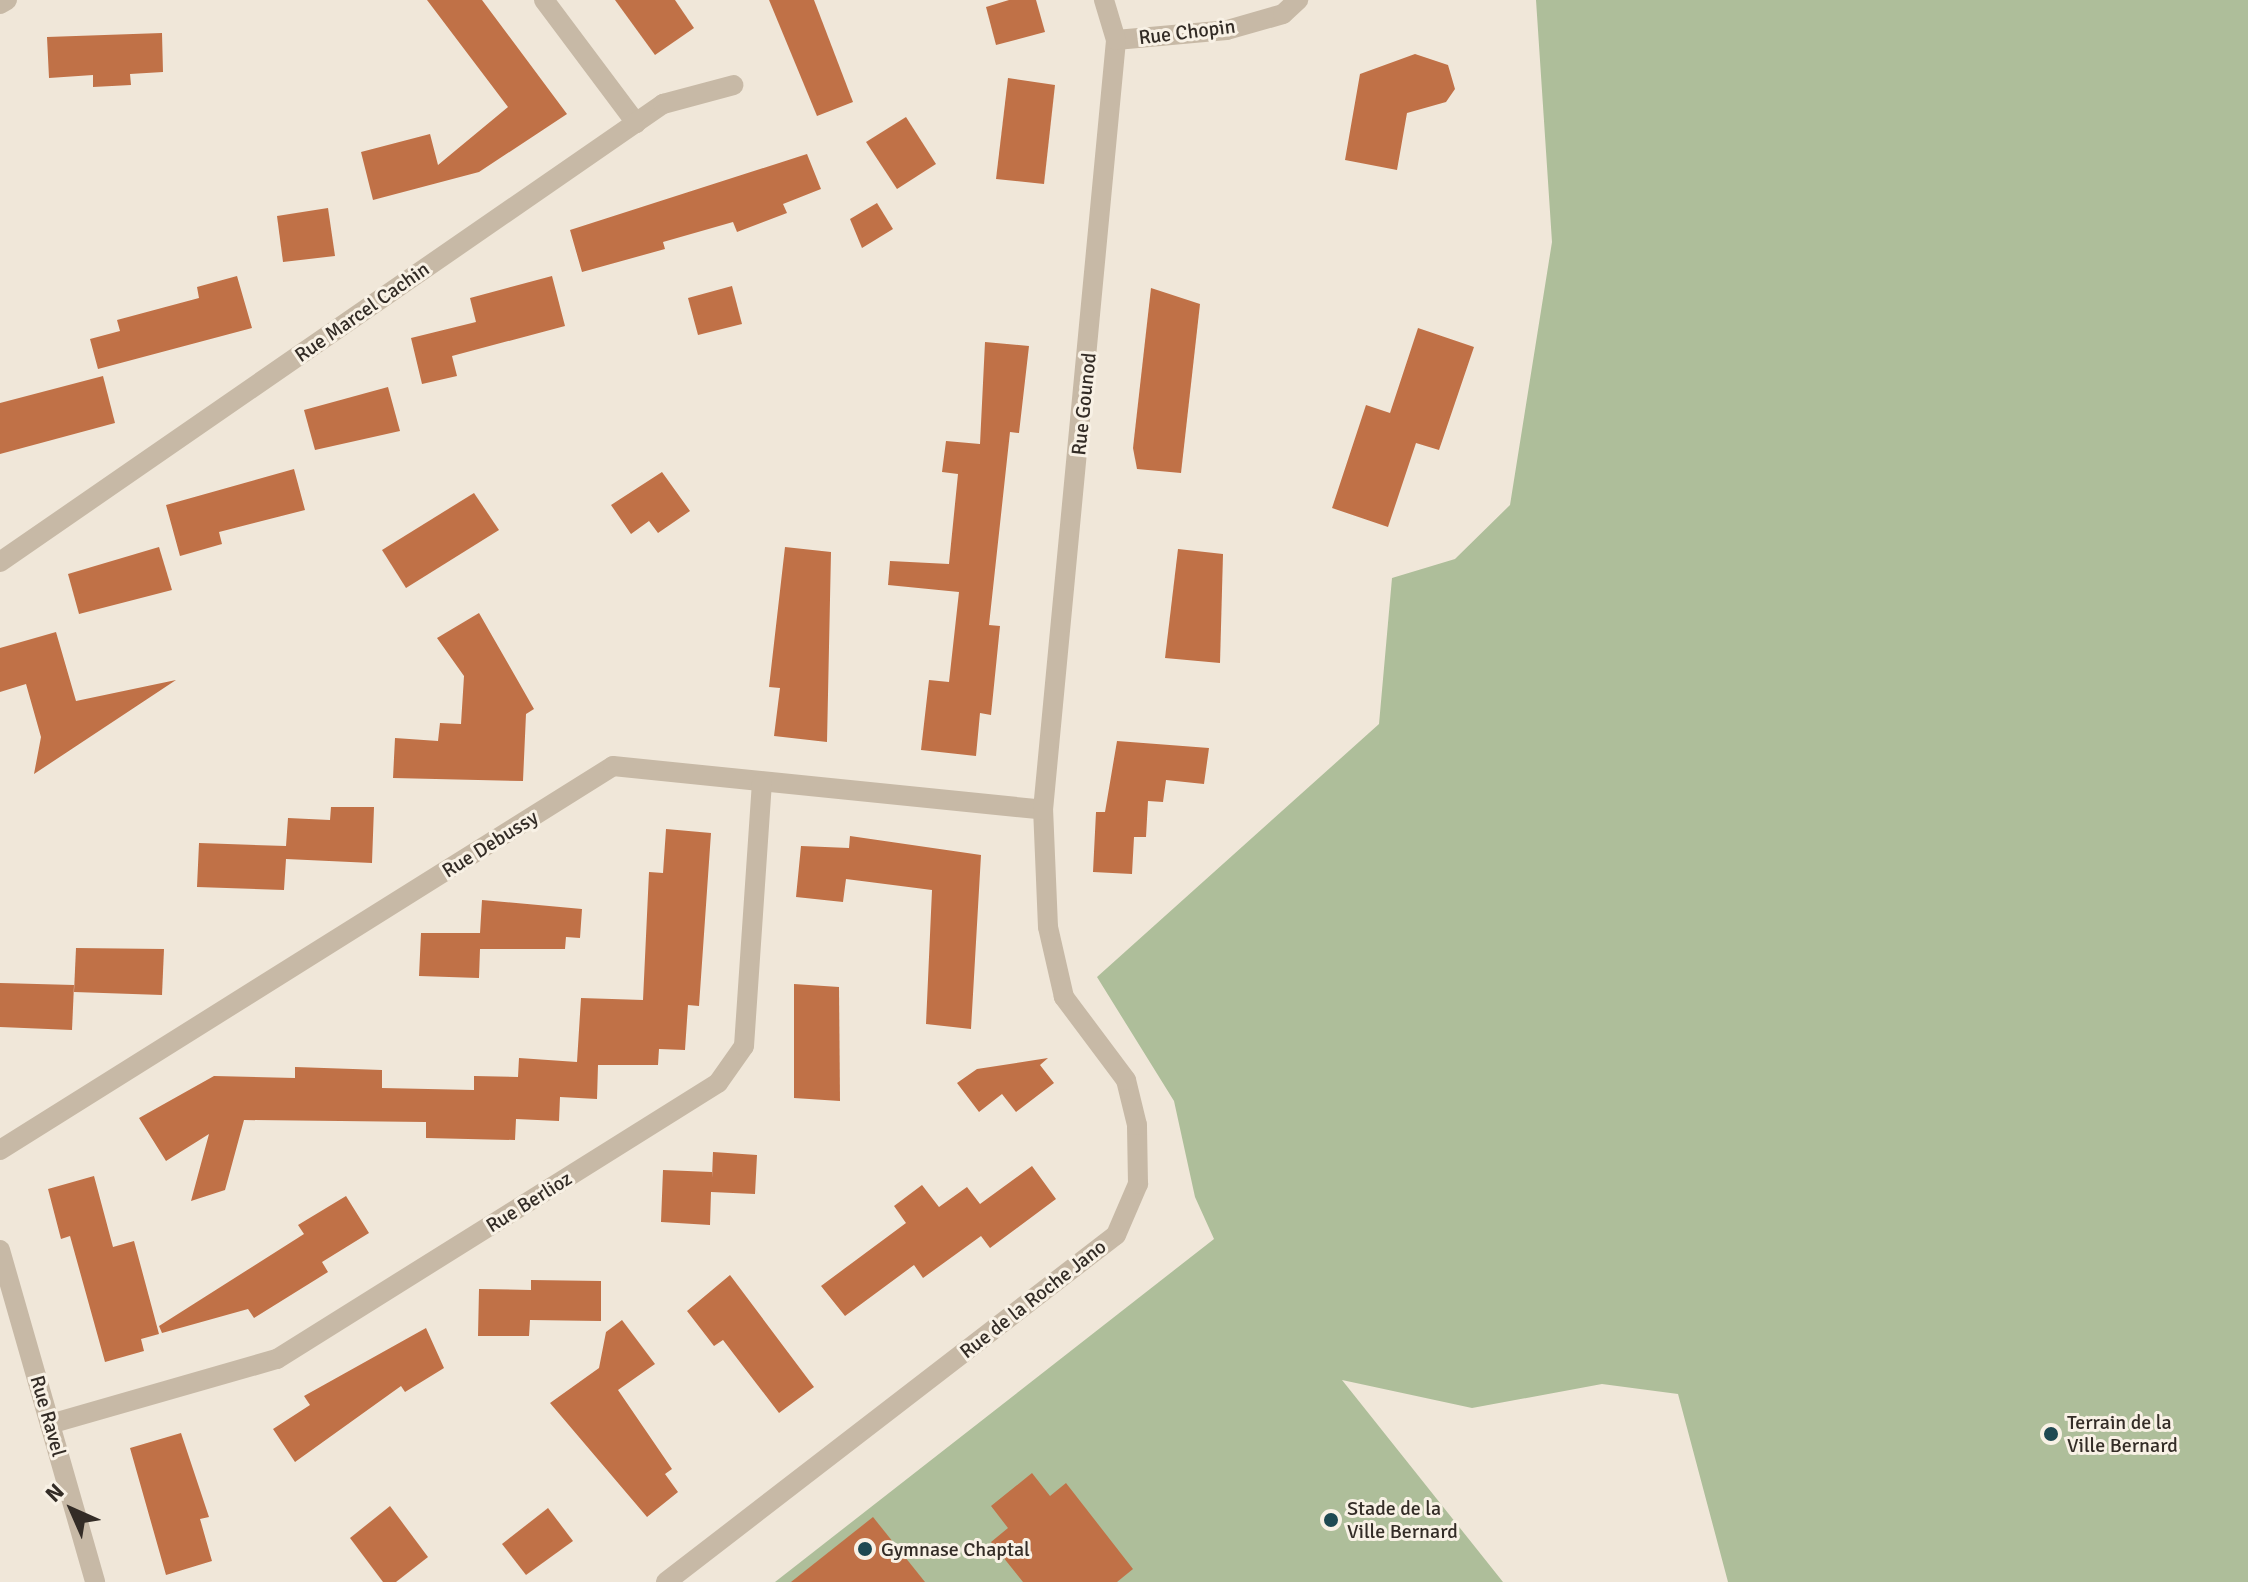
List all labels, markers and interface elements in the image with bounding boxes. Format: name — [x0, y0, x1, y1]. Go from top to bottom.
street label: Rue Chopin — [1137, 14, 1237, 50]
street label: Rue Marcel Cachin — [290, 257, 434, 367]
street label: Rue Gounod — [1067, 352, 1101, 456]
street label: Rue Debussy — [438, 805, 542, 883]
street label: Rue Berlioz — [482, 1166, 576, 1238]
street label: Rue de la Roche Jano — [955, 1234, 1111, 1364]
street label: Rue Ravel — [25, 1373, 71, 1459]
place label: Terrain de la Ville Bernard — [2067, 1410, 2178, 1457]
marker: Terrain de la Ville Bernard — [2042, 1425, 2060, 1443]
north arrow — [32, 1470, 112, 1550]
text: N — [40, 1478, 70, 1508]
place label: Stade de la Ville Bernard — [1347, 1496, 1458, 1543]
marker: Stade de la Ville Bernard — [1322, 1511, 1340, 1529]
place label: Gymnase Chaptal — [881, 1537, 1030, 1561]
marker: Gymnase Chaptal — [856, 1540, 874, 1558]

